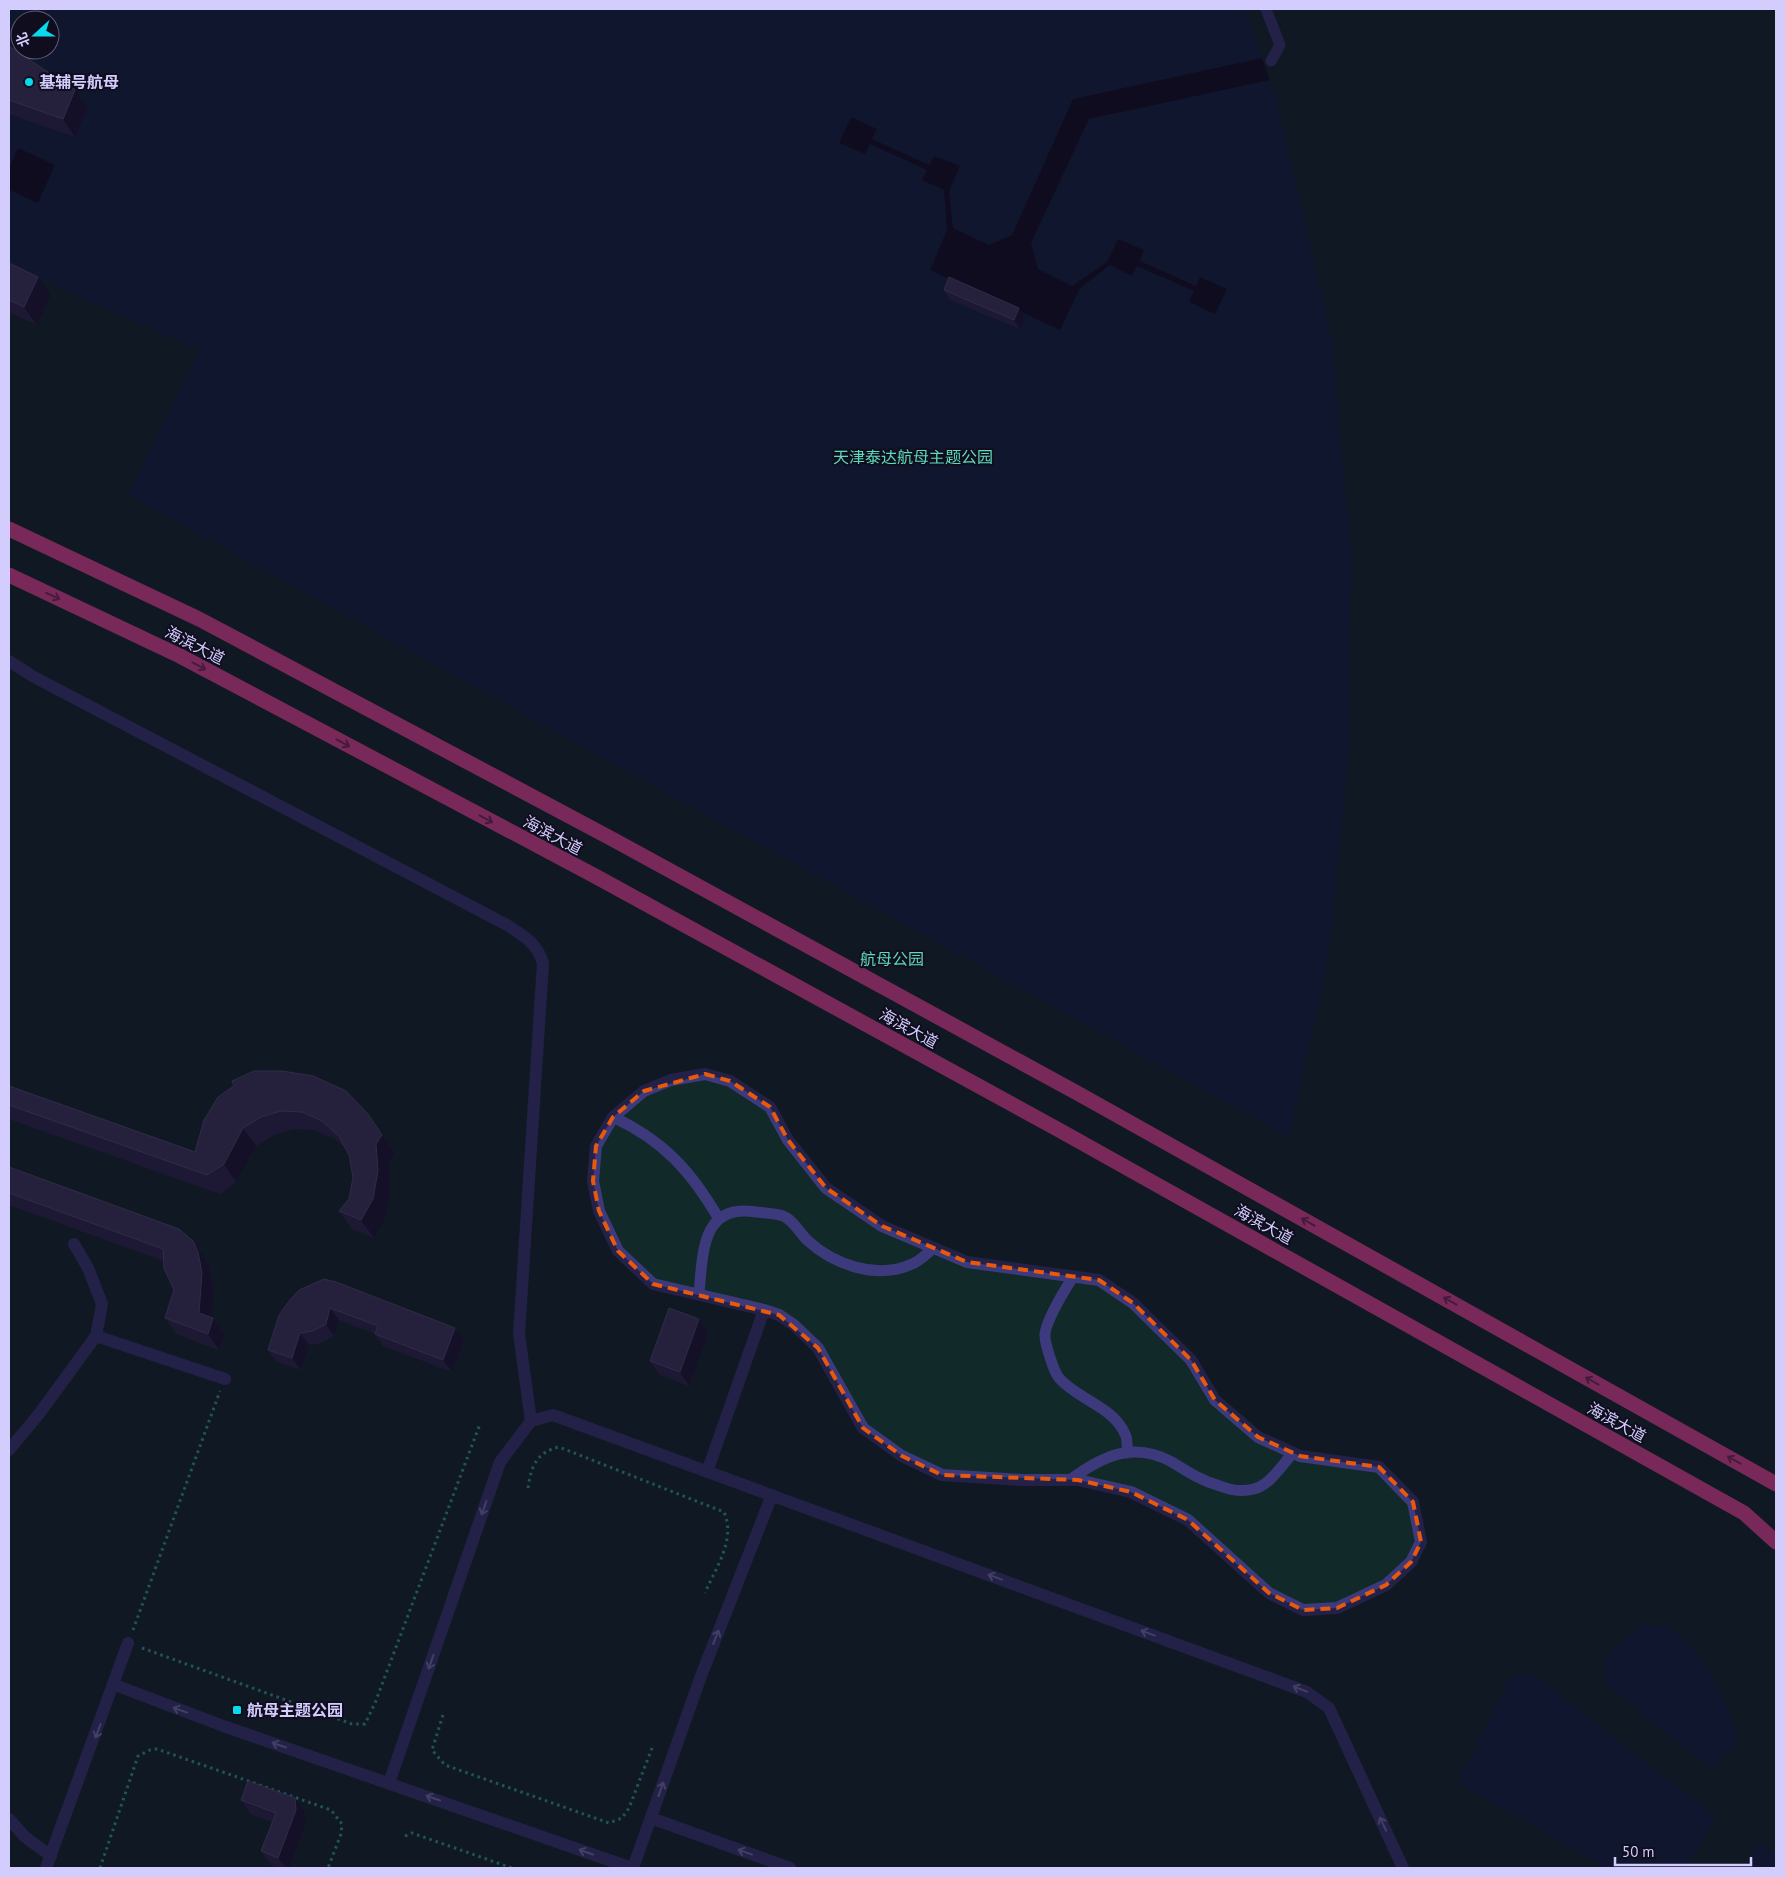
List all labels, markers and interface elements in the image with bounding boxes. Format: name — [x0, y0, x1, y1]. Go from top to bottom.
north arrow — [10, 10, 60, 60]
text: 北 — [12, 30, 34, 49]
place label: 基辅号航母 — [39, 72, 119, 92]
marker: 基辅号航母 — [23, 76, 35, 88]
park label: 天津泰达航母主题公园 — [833, 447, 993, 467]
one-way arrow — [45, 592, 60, 601]
street label: 海滨大道 — [162, 622, 228, 668]
one-way arrow — [192, 662, 206, 672]
one-way arrow — [335, 738, 350, 748]
street label: 海滨大道 — [520, 811, 586, 859]
one-way arrow — [479, 814, 494, 824]
park label: 航母公园 — [860, 949, 924, 969]
street label: 海滨大道 — [876, 1004, 942, 1052]
street label: 海滨大道 — [1231, 1200, 1297, 1248]
one-way arrow — [1301, 1217, 1316, 1227]
one-way arrow — [1443, 1296, 1458, 1306]
one-way arrow — [1585, 1375, 1600, 1385]
street label: 海滨大道 — [1584, 1398, 1650, 1446]
one-way arrow — [1727, 1455, 1742, 1464]
one-way arrow — [479, 1500, 488, 1516]
one-way arrow — [988, 1572, 1003, 1581]
one-way arrow — [1140, 1628, 1156, 1637]
one-way arrow — [713, 1629, 722, 1644]
one-way arrow — [426, 1654, 435, 1669]
one-way arrow — [1293, 1684, 1308, 1693]
place label: 航母主题公园 — [247, 1700, 343, 1720]
marker: 航母主题公园 — [231, 1704, 243, 1716]
one-way arrow — [173, 1705, 188, 1714]
one-way arrow — [93, 1722, 102, 1738]
one-way arrow — [272, 1740, 288, 1750]
one-way arrow — [657, 1782, 666, 1798]
one-way arrow — [426, 1793, 441, 1802]
one-way arrow — [1377, 1817, 1387, 1832]
scale bar — [1615, 1834, 1751, 1866]
text: 50 m — [1622, 1842, 1655, 1861]
one-way arrow — [579, 1847, 595, 1856]
one-way arrow — [737, 1847, 753, 1856]

